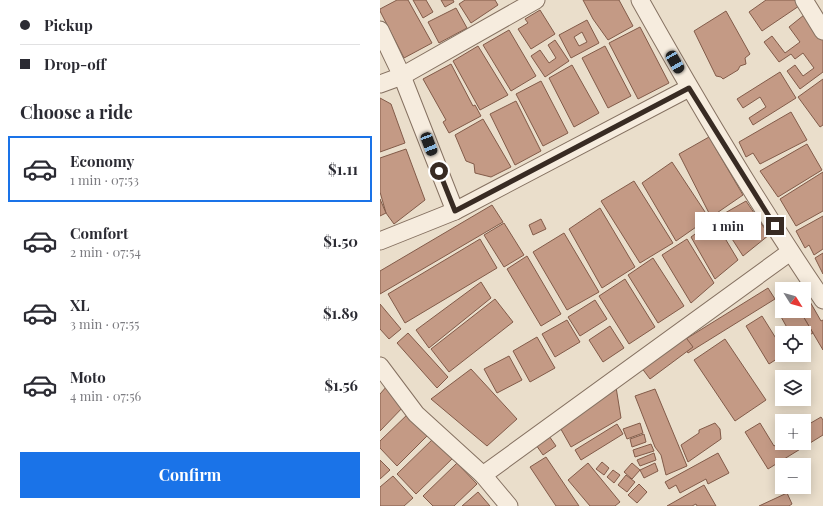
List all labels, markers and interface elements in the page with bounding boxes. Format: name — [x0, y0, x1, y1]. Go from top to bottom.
text: Pickup — [44, 15, 93, 35]
car — [664, 49, 686, 75]
text: Drop-off — [44, 54, 106, 74]
text: Choose a ride — [20, 100, 133, 124]
car — [419, 131, 439, 157]
icon: car — [22, 151, 58, 187]
text: Economy — [70, 151, 134, 171]
text: $1.11 — [328, 159, 358, 179]
route start — [430, 162, 448, 180]
text: 1 min · 07:53 — [70, 171, 139, 188]
callout: 1 min — [695, 212, 761, 240]
text: 1 min — [712, 217, 744, 234]
route end — [766, 217, 784, 235]
icon: car — [22, 223, 58, 259]
text: Comfort — [70, 223, 128, 243]
text: $1.50 — [323, 231, 358, 251]
text: 2 min · 07:54 — [70, 243, 141, 260]
north arrow — [775, 282, 811, 318]
map controls — [775, 282, 811, 494]
icon: car — [22, 295, 58, 331]
text: XL — [70, 295, 90, 315]
text: $1.89 — [323, 303, 358, 323]
text: 3 min · 07:55 — [70, 315, 139, 332]
button: locate — [775, 326, 811, 362]
icon: car — [22, 367, 58, 403]
text: Moto — [70, 367, 106, 387]
button: layers — [775, 370, 811, 406]
text: $1.56 — [325, 375, 358, 395]
text: 4 min · 07:56 — [70, 387, 141, 404]
button: + — [775, 414, 811, 450]
button: Confirm — [20, 452, 360, 498]
button: − — [775, 458, 811, 494]

